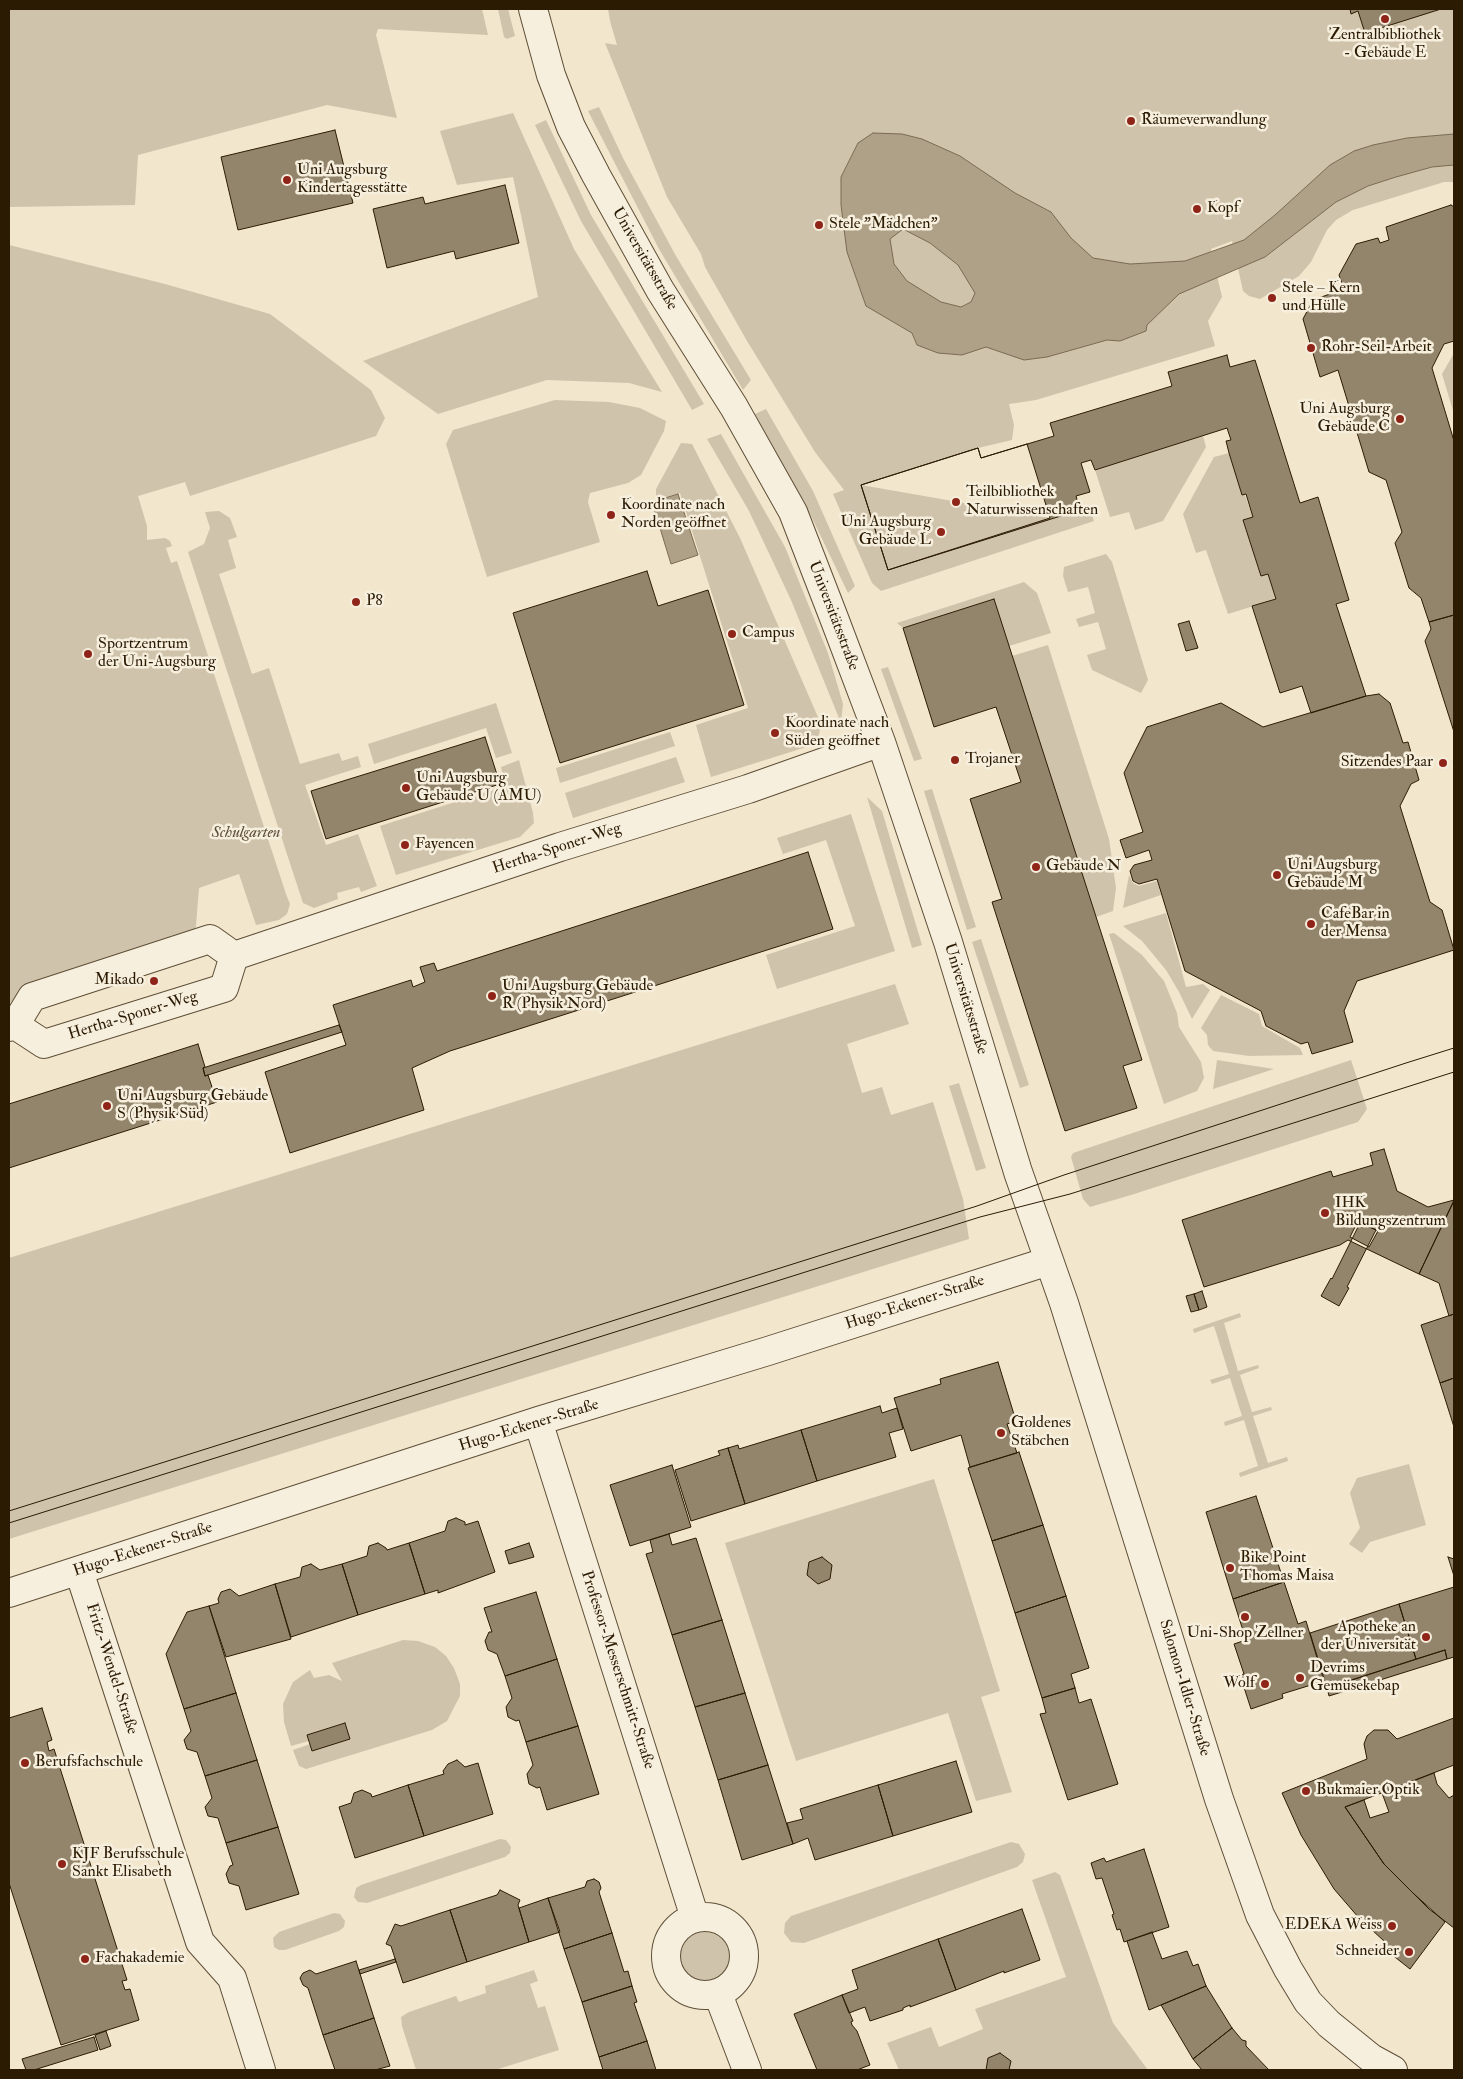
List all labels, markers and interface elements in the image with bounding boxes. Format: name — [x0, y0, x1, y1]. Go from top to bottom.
marker: Zentralbibliothek - Gebäude E — [1379, 13, 1391, 25]
place label: Zentralbibliothek - Gebäude E — [1329, 26, 1441, 64]
place label: Räumeverwandlung — [1141, 111, 1267, 131]
marker: Räumeverwandlung — [1125, 115, 1137, 127]
place label: Uni Augsburg Kindertagesstätte — [297, 161, 407, 199]
marker: Uni Augsburg Kindertagesstätte — [281, 174, 293, 186]
place label: Kopf — [1207, 199, 1239, 219]
marker: Kopf — [1191, 203, 1203, 215]
street label: Universitätsstraße — [607, 204, 681, 314]
place label: Stele "Mädchen" — [829, 215, 938, 235]
marker: Stele "Mädchen" — [813, 219, 825, 231]
place label: Stele – Kern und Hülle — [1282, 279, 1360, 317]
marker: Stele – Kern und Hülle — [1266, 292, 1278, 304]
place label: Rohr-Seil-Arbeit — [1321, 338, 1432, 358]
marker: Rohr-Seil-Arbeit — [1305, 342, 1317, 354]
place label: Uni Augsburg Gebäude C — [1300, 400, 1390, 438]
marker: Uni Augsburg Gebäude C — [1394, 413, 1406, 425]
place label: Teilbibliothek Naturwissenschaften — [966, 483, 1098, 521]
place label: Koordinate nach Norden geöffnet — [621, 496, 726, 534]
marker: Teilbibliothek Naturwissenschaften — [950, 496, 962, 508]
marker: Koordinate nach Norden geöffnet — [605, 509, 617, 521]
place label: Uni Augsburg Gebäude L — [841, 513, 931, 551]
marker: Uni Augsburg Gebäude L — [935, 526, 947, 538]
street label: Universitätsstraße — [803, 559, 863, 673]
place label: P8 — [366, 592, 383, 612]
marker: P8 — [350, 596, 362, 608]
place label: Campus — [742, 624, 794, 644]
marker: Campus — [726, 628, 738, 640]
place label: Sportzentrum der Uni-Augsburg — [98, 635, 216, 673]
marker: Sportzentrum der Uni-Augsburg — [82, 648, 94, 660]
place label: Koordinate nach Süden geöffnet — [785, 714, 889, 752]
marker: Koordinate nach Süden geöffnet — [769, 727, 781, 739]
place label: Trojaner — [965, 750, 1020, 770]
place label: Sitzendes Paar — [1341, 753, 1433, 773]
marker: Trojaner — [949, 754, 961, 766]
marker: Sitzendes Paar — [1437, 757, 1449, 769]
place label: Uni Augsburg Gebäude U (AMU) — [416, 769, 541, 807]
marker: Uni Augsburg Gebäude U (AMU) — [400, 782, 412, 794]
street label: Hertha-Sponer-Weg — [490, 819, 624, 879]
park label: Schulgarten — [212, 824, 280, 844]
place label: Fayencen — [415, 835, 474, 855]
marker: Fayencen — [399, 839, 411, 851]
place label: Uni Augsburg Gebäude M — [1287, 856, 1377, 894]
place label: Gebäude N — [1046, 857, 1121, 877]
marker: Gebäude N — [1030, 861, 1042, 873]
marker: Uni Augsburg Gebäude M — [1271, 869, 1283, 881]
place label: CafeBar in der Mensa — [1321, 905, 1390, 943]
marker: CafeBar in der Mensa — [1305, 918, 1317, 930]
street label: Universitätsstraße — [939, 941, 991, 1057]
place label: Mikado — [95, 971, 144, 991]
marker: Mikado — [148, 975, 160, 987]
place label: Uni Augsburg Gebäude R (Physik Nord) — [502, 977, 653, 1015]
street label: Hertha-Sponer-Weg — [66, 987, 200, 1045]
marker: Uni Augsburg Gebäude R (Physik Nord) — [486, 990, 498, 1002]
place label: Uni Augsburg Gebäude S (Physik Süd) — [117, 1087, 268, 1125]
marker: Uni Augsburg Gebäude S (Physik Süd) — [101, 1100, 113, 1112]
place label: IHK Bildungszentrum — [1335, 1194, 1446, 1232]
marker: IHK Bildungszentrum — [1319, 1207, 1331, 1219]
street label: Hugo-Eckener-Straße — [843, 1271, 987, 1335]
street label: Hugo-Eckener-Straße — [457, 1396, 601, 1456]
place label: Goldenes Stäbchen — [1011, 1414, 1071, 1452]
marker: Goldenes Stäbchen — [995, 1427, 1007, 1439]
street label: Hugo-Eckener-Straße — [71, 1518, 215, 1582]
place label: Bike Point Thomas Maisa — [1240, 1549, 1334, 1587]
marker: Bike Point Thomas Maisa — [1224, 1562, 1236, 1574]
street label: Professor-Messerschmitt-Straße — [576, 1568, 658, 1772]
street label: Fritz-Wendel-Straße — [81, 1601, 141, 1737]
marker: Uni-Shop Zellner — [1239, 1611, 1251, 1623]
street label: Salomon-Idler-Straße — [1154, 1617, 1214, 1759]
place label: Apotheke an der Universität — [1321, 1618, 1416, 1656]
place label: Uni-Shop Zellner — [1187, 1624, 1303, 1644]
marker: Apotheke an der Universität — [1420, 1631, 1432, 1643]
place label: Devrims Gemüsekebap — [1310, 1659, 1399, 1697]
marker: Devrims Gemüsekebap — [1294, 1672, 1306, 1684]
place label: Wolf — [1223, 1674, 1255, 1694]
marker: Wolf — [1259, 1678, 1271, 1690]
place label: Berufsfachschule — [35, 1753, 143, 1773]
marker: Berufsfachschule — [19, 1757, 31, 1769]
place label: Bukmaier Optik — [1316, 1781, 1420, 1801]
marker: Bukmaier Optik — [1300, 1785, 1312, 1797]
place label: KJF Berufsschule Sankt Elisabeth — [72, 1845, 184, 1883]
marker: KJF Berufsschule Sankt Elisabeth — [56, 1858, 68, 1870]
place label: EDEKA Weiss — [1285, 1916, 1382, 1936]
marker: EDEKA Weiss — [1386, 1920, 1398, 1932]
place label: Schneider — [1336, 1942, 1399, 1962]
marker: Schneider — [1403, 1946, 1415, 1958]
place label: Fachakademie — [95, 1949, 185, 1969]
marker: Fachakademie — [79, 1953, 91, 1965]

